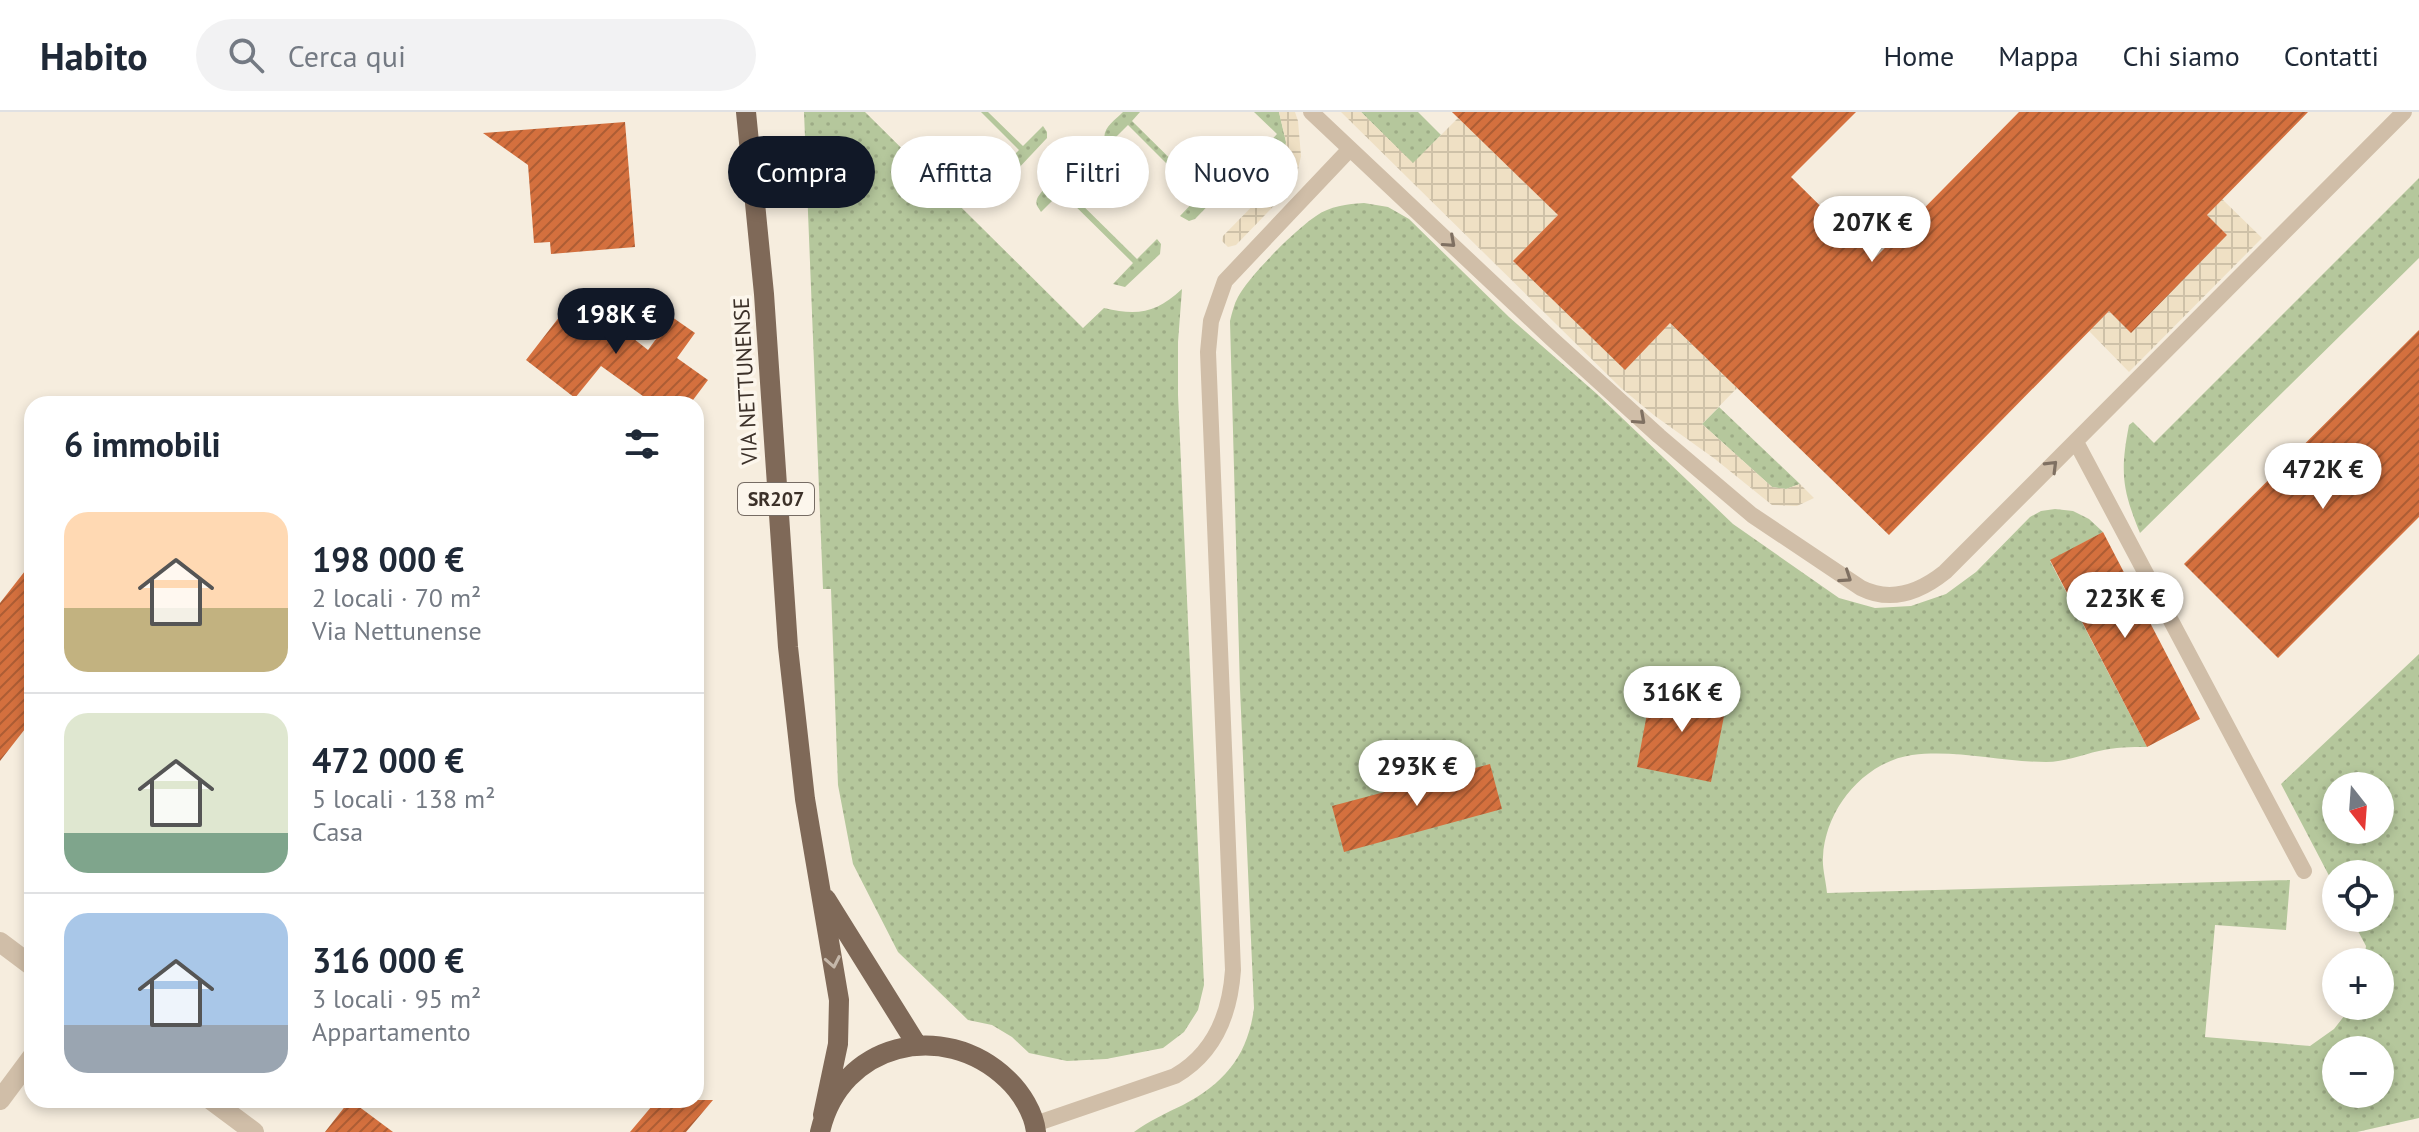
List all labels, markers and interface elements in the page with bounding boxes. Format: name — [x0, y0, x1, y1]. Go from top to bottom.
search box — [196, 19, 756, 91]
text: Habito — [40, 31, 148, 80]
icon: search — [224, 33, 268, 77]
text: Cerca qui — [288, 36, 406, 75]
text: Home — [1884, 37, 1954, 74]
text: Mappa — [1998, 37, 2079, 74]
text: Chi siamo — [2123, 37, 2240, 74]
text: Contatti — [2284, 37, 2379, 74]
chip: Compra — [728, 136, 875, 208]
chip: Affitta — [891, 136, 1021, 208]
chip: Filtri — [1037, 136, 1149, 208]
chip: Nuovo — [1165, 136, 1298, 208]
pin: 207K € — [1807, 196, 1937, 264]
text: 207K € — [1832, 205, 1912, 238]
one-way arrow — [1441, 232, 1456, 246]
pin: 198K € — [551, 288, 681, 356]
text: 198K € — [576, 297, 656, 330]
street label: VIA NETTUNENSE — [727, 297, 763, 466]
one-way arrow — [1631, 409, 1646, 424]
text: 6 immobili — [64, 422, 221, 466]
icon: filters — [620, 422, 664, 466]
pin: 472K € — [2258, 443, 2388, 511]
text: 472K € — [2283, 452, 2363, 485]
one-way arrow — [2042, 461, 2057, 475]
road number: SR207 — [738, 483, 814, 515]
text: 198 000 € — [312, 537, 464, 581]
icon: home — [128, 544, 224, 640]
one-way arrow — [1837, 568, 1851, 583]
pin: 223K € — [2060, 572, 2190, 640]
text: 2 locali · 70 m² — [312, 581, 481, 614]
text: 223K € — [2085, 581, 2165, 614]
text: Via Nettunense — [312, 614, 482, 647]
pin: 316K € — [1617, 666, 1747, 734]
text: 316K € — [1642, 675, 1722, 708]
text: 472 000 € — [312, 738, 464, 782]
pin: 293K € — [1352, 740, 1482, 808]
icon: home — [128, 745, 224, 841]
text: 293K € — [1377, 749, 1457, 782]
north arrow — [2322, 772, 2394, 844]
map controls — [2322, 772, 2394, 1108]
text: 5 locali · 138 m² — [312, 782, 495, 815]
text: Casa — [312, 815, 363, 848]
button: locate — [2322, 860, 2394, 932]
text: 316 000 € — [312, 938, 464, 982]
icon: home — [128, 945, 224, 1041]
button: + — [2322, 948, 2394, 1020]
one-way arrow — [824, 955, 841, 969]
text: 3 locali · 95 m² — [312, 982, 481, 1015]
text: Appartamento — [312, 1015, 471, 1048]
button: − — [2322, 1036, 2394, 1108]

